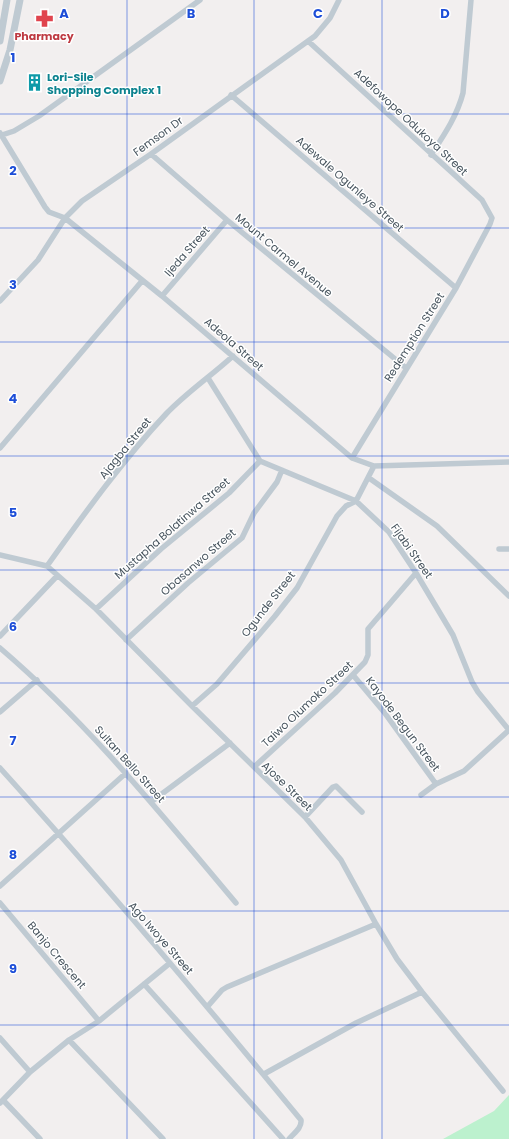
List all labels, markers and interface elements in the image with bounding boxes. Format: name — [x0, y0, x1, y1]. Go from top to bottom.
text: A — [59, 4, 69, 23]
text: B — [187, 4, 196, 23]
text: C — [313, 4, 323, 23]
text: D — [440, 4, 450, 23]
pharmacy icon: Pharmacy — [34, 8, 54, 28]
place label: Pharmacy — [14, 28, 74, 44]
text: 1 — [11, 48, 15, 67]
street label: Adefowope Odukoya Street — [351, 65, 471, 179]
place label: Lori-Sile Shopping Complex 1 — [47, 69, 161, 98]
building icon: Lori-Sile Shopping Complex 1 — [24, 73, 44, 93]
street label: Femson Dr — [130, 112, 186, 160]
street label: Adewale Ogunleye Street — [293, 133, 407, 235]
text: 2 — [9, 161, 17, 180]
street label: Mount Carmel Avenue — [232, 209, 336, 301]
street label: Ijeda Street — [161, 222, 213, 280]
text: 3 — [9, 275, 17, 294]
street label: Redemption Street — [380, 289, 448, 385]
street label: Adeola Street — [201, 314, 267, 374]
text: 4 — [9, 389, 18, 408]
street label: Ajagba Street — [95, 414, 155, 482]
street label: Mustapha Bolatinwa Street — [111, 473, 233, 583]
text: 5 — [9, 503, 17, 522]
street label: Fijabi Street — [387, 520, 437, 582]
street label: Obasanwo Street — [157, 525, 239, 599]
street label: Ogunde Street — [237, 568, 299, 640]
text: 6 — [9, 617, 17, 636]
street label: Taiwo Olumoko Street — [258, 657, 356, 751]
street label: Kayode Begun Street — [362, 673, 444, 775]
street label: Sultan Bello Street — [91, 722, 169, 806]
text: 7 — [10, 731, 17, 750]
street label: Ajose Street — [258, 758, 316, 814]
text: 8 — [9, 845, 17, 864]
street label: Ago Iwoye Street — [125, 898, 197, 978]
street label: Banjo Crescent — [24, 918, 90, 992]
text: 9 — [9, 959, 17, 978]

